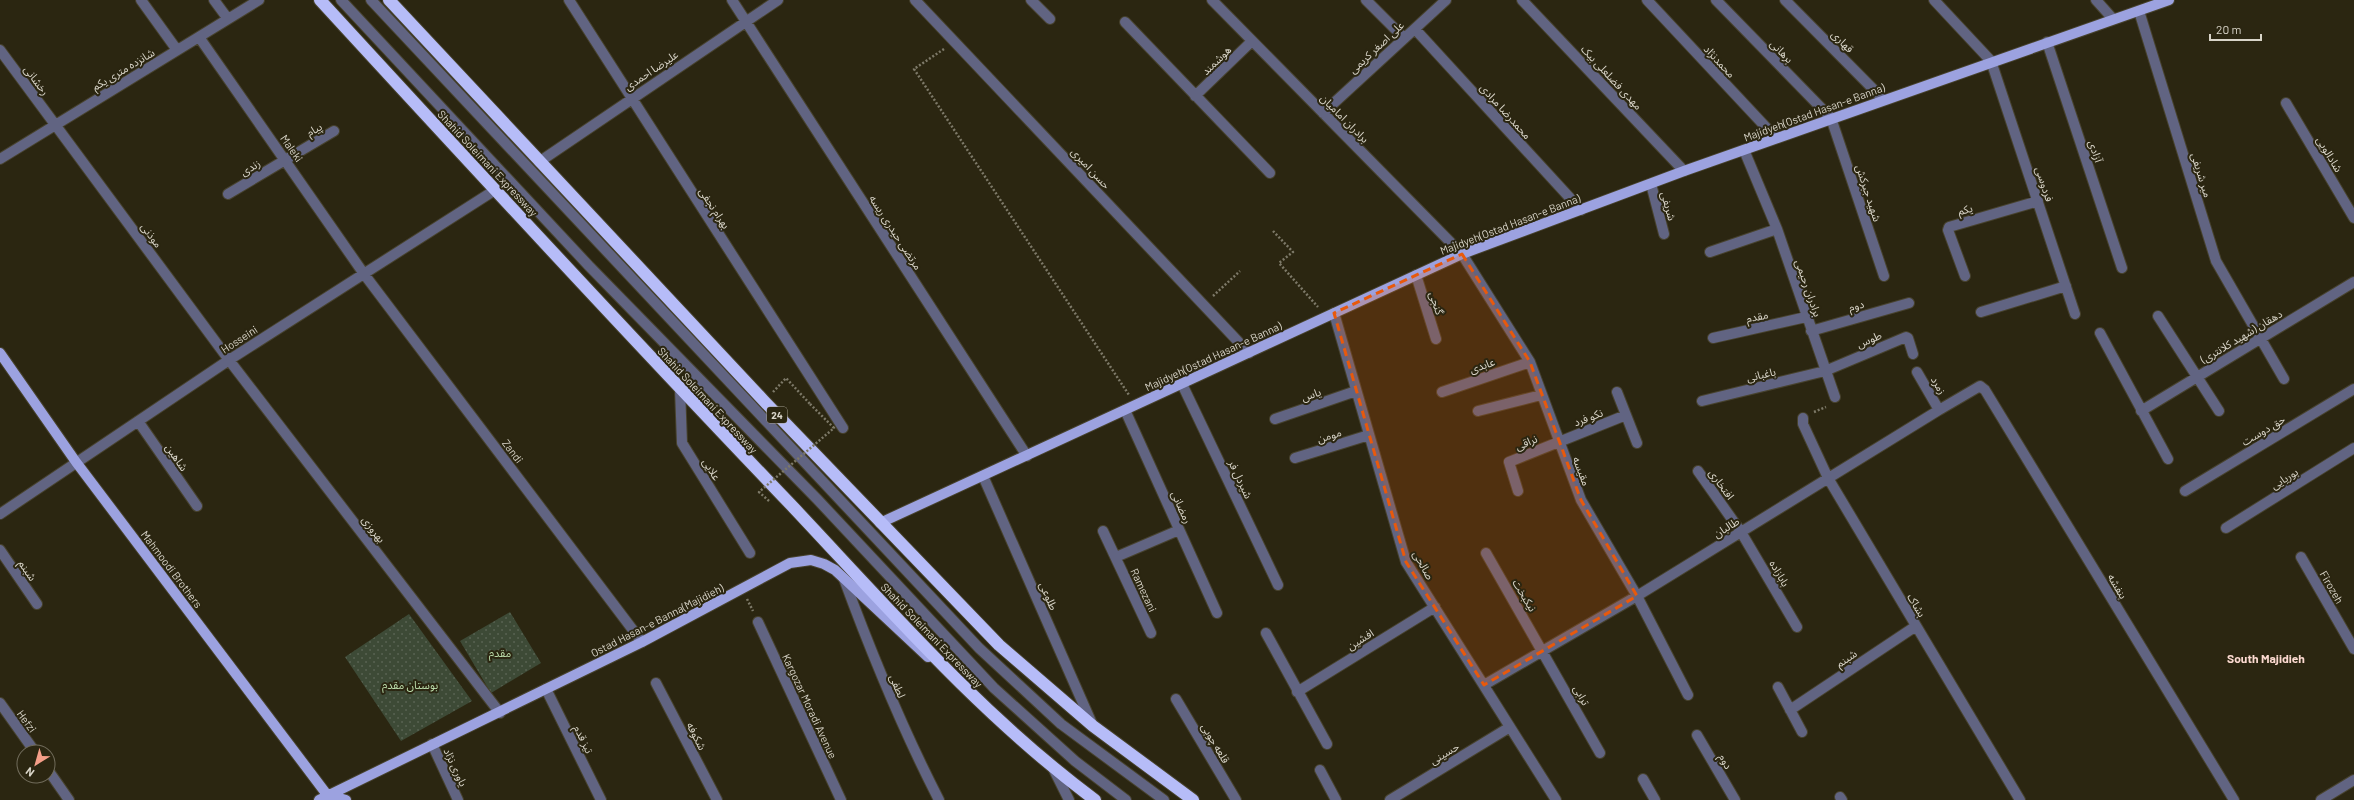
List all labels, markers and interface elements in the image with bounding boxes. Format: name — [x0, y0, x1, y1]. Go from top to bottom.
scale bar — [2210, 16, 2261, 42]
street label: علی اصغر کریمی — [1346, 18, 1407, 76]
text: 20 m — [2216, 22, 2242, 36]
street label: قهاری — [1828, 27, 1857, 56]
street label: برهانی — [1767, 37, 1796, 66]
street label: مهدی فضلعلی بیک — [1578, 42, 1645, 113]
street label: محمدنژاد — [1701, 42, 1739, 81]
street label: هوشمند — [1198, 43, 1234, 78]
street label: شانزده متری یکم — [89, 45, 158, 95]
street label: علیرضا احمدی — [622, 47, 681, 94]
street label: رخشانی — [21, 63, 52, 98]
street label: Majidyeh(Ostad Hasan-e Banna) — [1742, 80, 1886, 144]
street label: محمدرضا مرادی — [1477, 81, 1534, 142]
street label: برادران امامیان — [1317, 91, 1372, 146]
street label: Shahid Soleimani Expressway — [435, 107, 541, 219]
street label: پیام — [304, 119, 325, 140]
street label: Maleki — [278, 132, 306, 164]
street label: شادالویی — [2313, 134, 2346, 175]
street label: آزادی — [2085, 138, 2106, 165]
street label: حسن امیری — [1068, 145, 1114, 192]
street label: میر شریفی — [2188, 151, 2215, 199]
street label: زندی — [238, 156, 263, 179]
street label: شهید جبرکش — [1853, 163, 1884, 224]
street label: فردوسی — [2032, 165, 2057, 203]
street label: بهرام نجفی — [695, 185, 733, 232]
street label: شریفی — [1658, 190, 1679, 223]
street label: Majidyeh(Ostad Hasan-e Banna) — [1438, 191, 1582, 257]
street label: مرتضی حیدری ریسه — [866, 192, 925, 273]
street label: یکم — [1956, 201, 1975, 220]
street label: موذنی — [138, 220, 165, 251]
street label: برادران رحیمی — [1792, 258, 1825, 319]
street label: گنجی — [1426, 290, 1447, 317]
street label: دوم — [1847, 297, 1866, 315]
street label: دهقان (شهید کلانتری) — [2197, 306, 2285, 367]
street label: مقدم — [1745, 307, 1770, 327]
street label: Majidyeh(Ostad Hasan-e Banna) — [1143, 319, 1284, 393]
street label: Hosseini — [218, 322, 260, 356]
street label: طوس — [1855, 328, 1884, 351]
street label: Shahid Soleimani Expressway — [655, 344, 761, 456]
street label: عابدی — [1468, 354, 1497, 376]
street label: باغبانی — [1745, 364, 1777, 385]
street label: زمرد — [1928, 374, 1949, 397]
street label: یاس — [1300, 385, 1323, 404]
street label: نکو فرد — [1572, 406, 1605, 429]
road number: 24 — [767, 407, 787, 423]
street label: حق دوست — [2239, 412, 2288, 449]
street label: مومن — [1315, 425, 1343, 446]
street label: نراقی — [1513, 432, 1539, 453]
street label: Zandi — [500, 437, 526, 466]
street label: شاهین — [162, 441, 191, 474]
street label: مقیسه — [1570, 455, 1594, 488]
street label: علایی — [699, 456, 724, 483]
street label: شیردل فر — [1225, 457, 1256, 501]
street label: بوریایی — [2268, 465, 2301, 492]
street label: افتخاری — [1706, 466, 1737, 502]
street label: رمضانی — [1168, 489, 1195, 526]
street label: بهروزی — [359, 513, 388, 546]
street label: طالبان — [1711, 514, 1742, 541]
street label: Mahmoodi Brothers — [139, 528, 205, 610]
street label: صالحی — [1410, 548, 1437, 582]
street label: شبنم — [14, 557, 40, 585]
street label: بابازاده — [1766, 557, 1793, 589]
street label: Ramezani — [1128, 566, 1160, 614]
street label: Firozeh — [2317, 568, 2347, 606]
street label: بنفشه — [2105, 571, 2131, 601]
street label: نیکبخت — [1509, 576, 1540, 614]
street label: Shahid Soleimani Expressway — [879, 580, 985, 690]
street label: طلوعی — [1036, 580, 1061, 613]
street label: Ostad Hasan-e Banna(Majidieh) — [588, 581, 726, 659]
street label: بشاک — [1904, 591, 1929, 620]
street label: افشین — [1344, 626, 1376, 653]
park label: مقدم — [489, 646, 511, 661]
street label: شبنم — [1833, 646, 1861, 672]
street label: Kargozar Moradi Avenue — [780, 651, 840, 761]
district label: South Majidieh — [2227, 651, 2305, 665]
street label: لطفی — [886, 672, 909, 700]
park label: بوستان مقدم — [382, 678, 438, 693]
street label: ترابی — [1570, 683, 1593, 708]
street label: Hefzi — [15, 707, 40, 735]
street label: شکوفه — [684, 720, 710, 753]
street label: قلعه چوبی — [1197, 721, 1233, 766]
street label: تیز قدم — [570, 723, 596, 756]
street label: حسینی — [1427, 739, 1462, 768]
north arrow — [16, 744, 56, 784]
street label: یاوری نژاد — [441, 746, 471, 789]
street label: دوم — [1715, 751, 1736, 772]
text: N — [23, 765, 37, 780]

